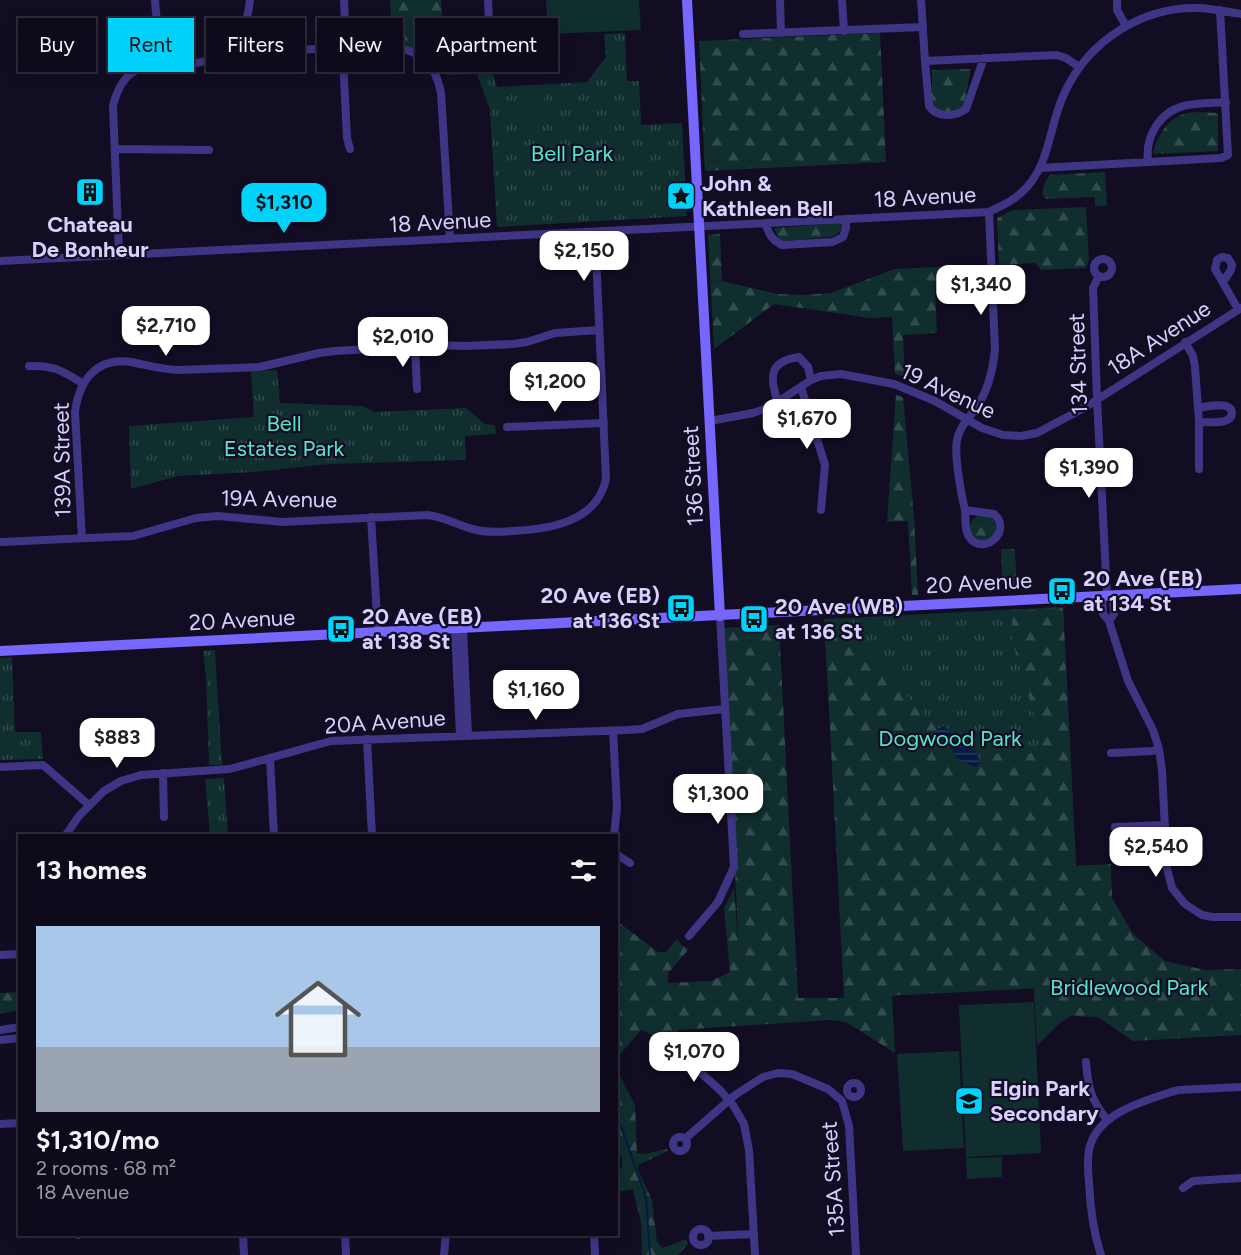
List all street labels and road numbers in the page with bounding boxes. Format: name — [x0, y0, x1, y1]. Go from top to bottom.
street label: 18 Avenue — [873, 181, 977, 213]
street label: 18 Avenue — [388, 206, 492, 238]
street label: 18A Avenue — [1102, 295, 1216, 381]
street label: 134 Street — [1063, 313, 1093, 415]
street label: 19 Avenue — [896, 357, 1000, 425]
street label: 139A Street — [47, 402, 77, 518]
street label: 136 Street — [677, 425, 709, 527]
street label: 19A Avenue — [221, 484, 337, 514]
street label: 20 Avenue — [925, 567, 1033, 599]
street label: 20 Avenue — [188, 604, 296, 636]
street label: 20A Avenue — [324, 704, 446, 740]
street label: 135A Street — [815, 1120, 851, 1238]

